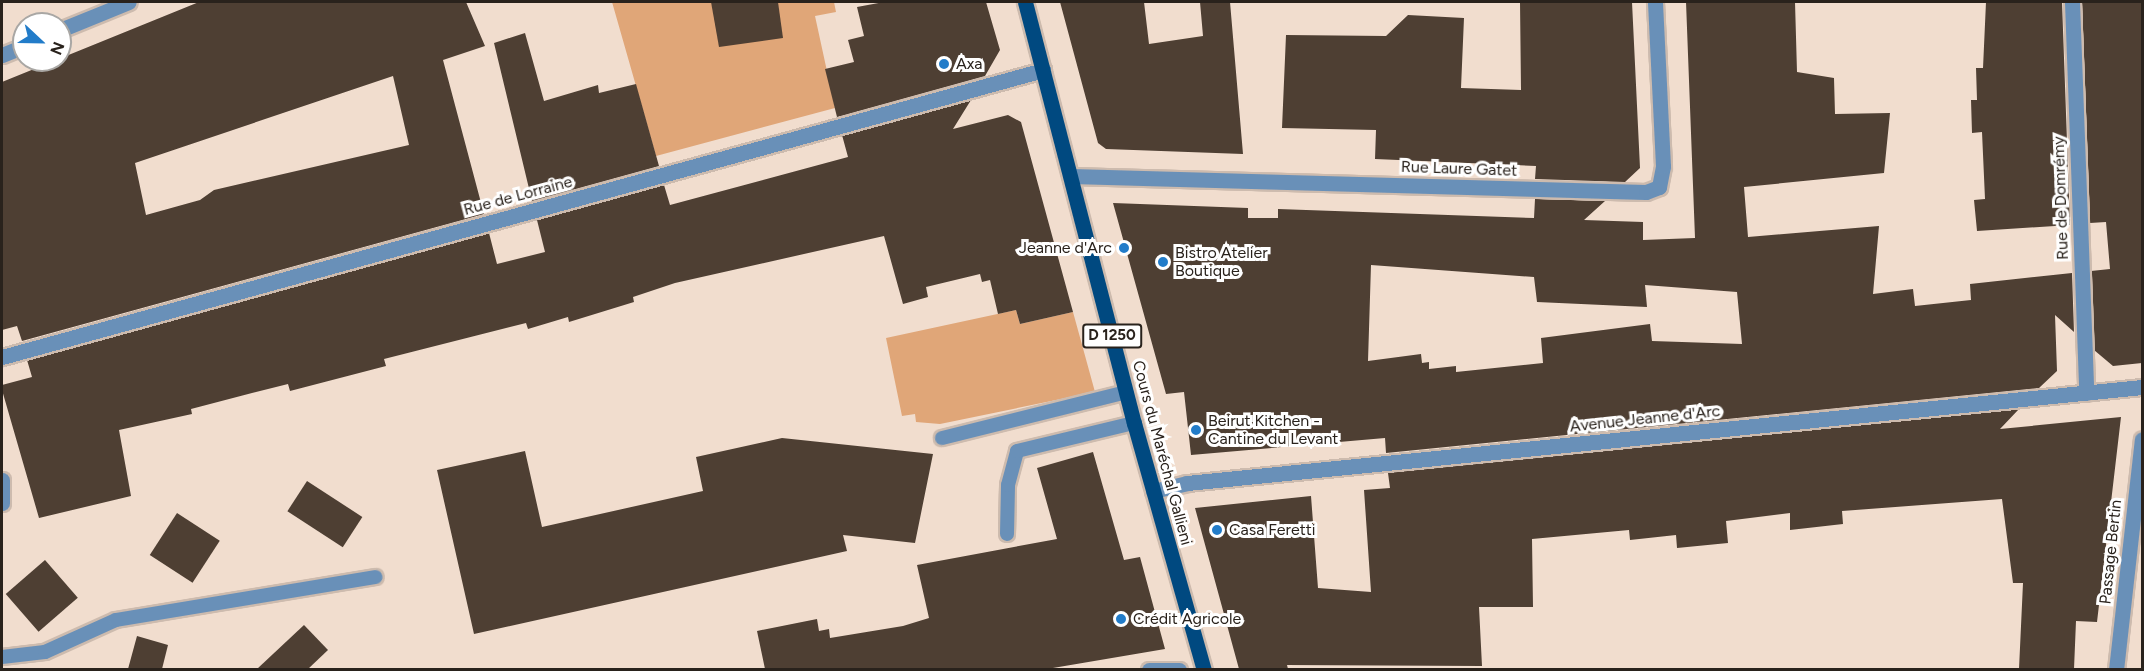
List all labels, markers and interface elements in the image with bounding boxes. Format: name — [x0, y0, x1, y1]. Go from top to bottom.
north arrow — [12, 12, 72, 72]
text: N — [46, 39, 68, 57]
place label: Axa — [956, 54, 983, 74]
marker: Axa — [937, 57, 951, 71]
street label: Rue de Domrémy — [2049, 136, 2073, 260]
street label: Rue Laure Gatet — [1401, 157, 1517, 181]
street label: Rue de Lorraine — [462, 172, 574, 220]
place label: Jeanne d'Arc — [1019, 238, 1112, 258]
marker: Jeanne d'Arc — [1117, 241, 1131, 255]
place label: Bistro Atelier Boutique — [1175, 243, 1268, 281]
marker: Bistro Atelier Boutique — [1156, 255, 1170, 269]
road number: D 1250 — [1082, 324, 1142, 348]
street label: Cours du Maréchal Gallieni — [1128, 359, 1196, 547]
street label: Avenue Jeanne d'Arc — [1569, 402, 1721, 436]
place label: Beirut Kitchen - Cantine du Levant — [1208, 411, 1338, 449]
marker: Beirut Kitchen - Cantine du Levant — [1189, 423, 1203, 437]
street label: Passage Bertin — [2096, 499, 2126, 605]
place label: Casa Feretti — [1229, 520, 1316, 540]
marker: Casa Feretti — [1210, 523, 1224, 537]
place label: Crédit Agricole — [1133, 609, 1241, 629]
marker: Crédit Agricole — [1114, 612, 1128, 626]

